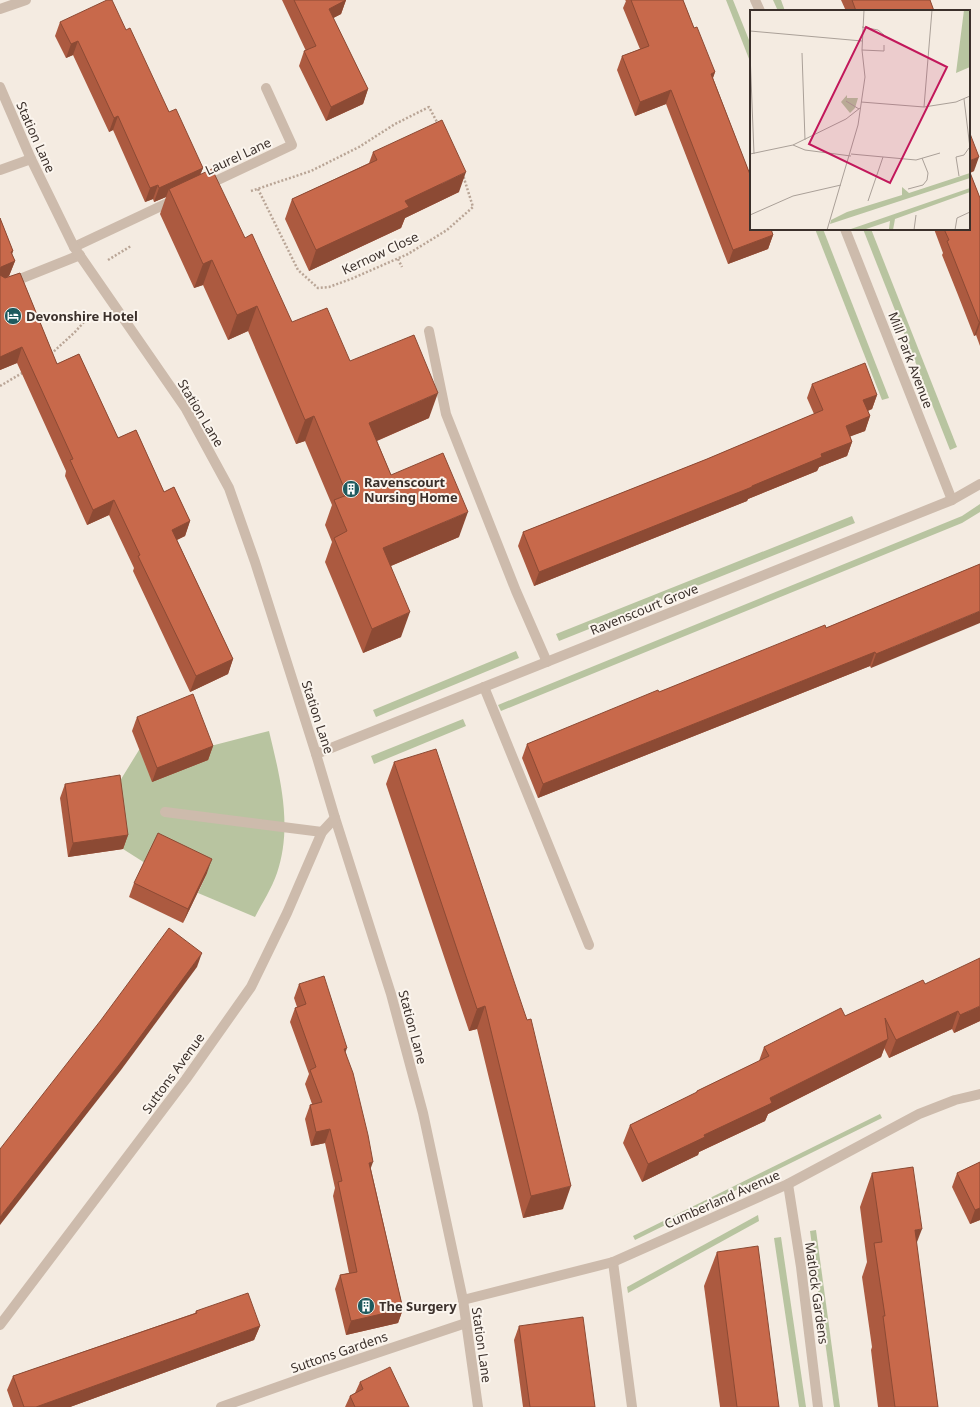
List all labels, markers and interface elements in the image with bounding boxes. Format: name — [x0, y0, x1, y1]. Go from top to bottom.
inset map — [750, 10, 970, 230]
street label: Station Lane — [12, 99, 60, 175]
street label: Laurel Lane — [202, 133, 274, 179]
street label: Kernow Close — [339, 227, 421, 279]
hotel icon: Devonshire Hotel — [3, 306, 23, 326]
place label: Devonshire Hotel — [26, 307, 138, 325]
street label: Mill Park Avenue — [884, 309, 938, 411]
street label: Station Lane — [174, 376, 228, 450]
place label: Ravenscourt Nursing Home — [364, 473, 458, 506]
building icon: Ravenscourt Nursing Home — [341, 479, 361, 499]
street label: Ravenscourt Grove — [587, 579, 701, 639]
street label: Station Lane — [298, 678, 338, 756]
street label: Station Lane — [394, 988, 432, 1066]
street label: Suttons Avenue — [138, 1029, 208, 1117]
street label: Cumberland Avenue — [661, 1165, 783, 1233]
street label: Matlock Gardens — [801, 1241, 833, 1345]
building icon: The Surgery — [356, 1296, 376, 1316]
place label: The Surgery — [379, 1297, 457, 1315]
street label: Station Lane — [468, 1306, 496, 1384]
street label: Suttons Gardens — [288, 1327, 390, 1377]

